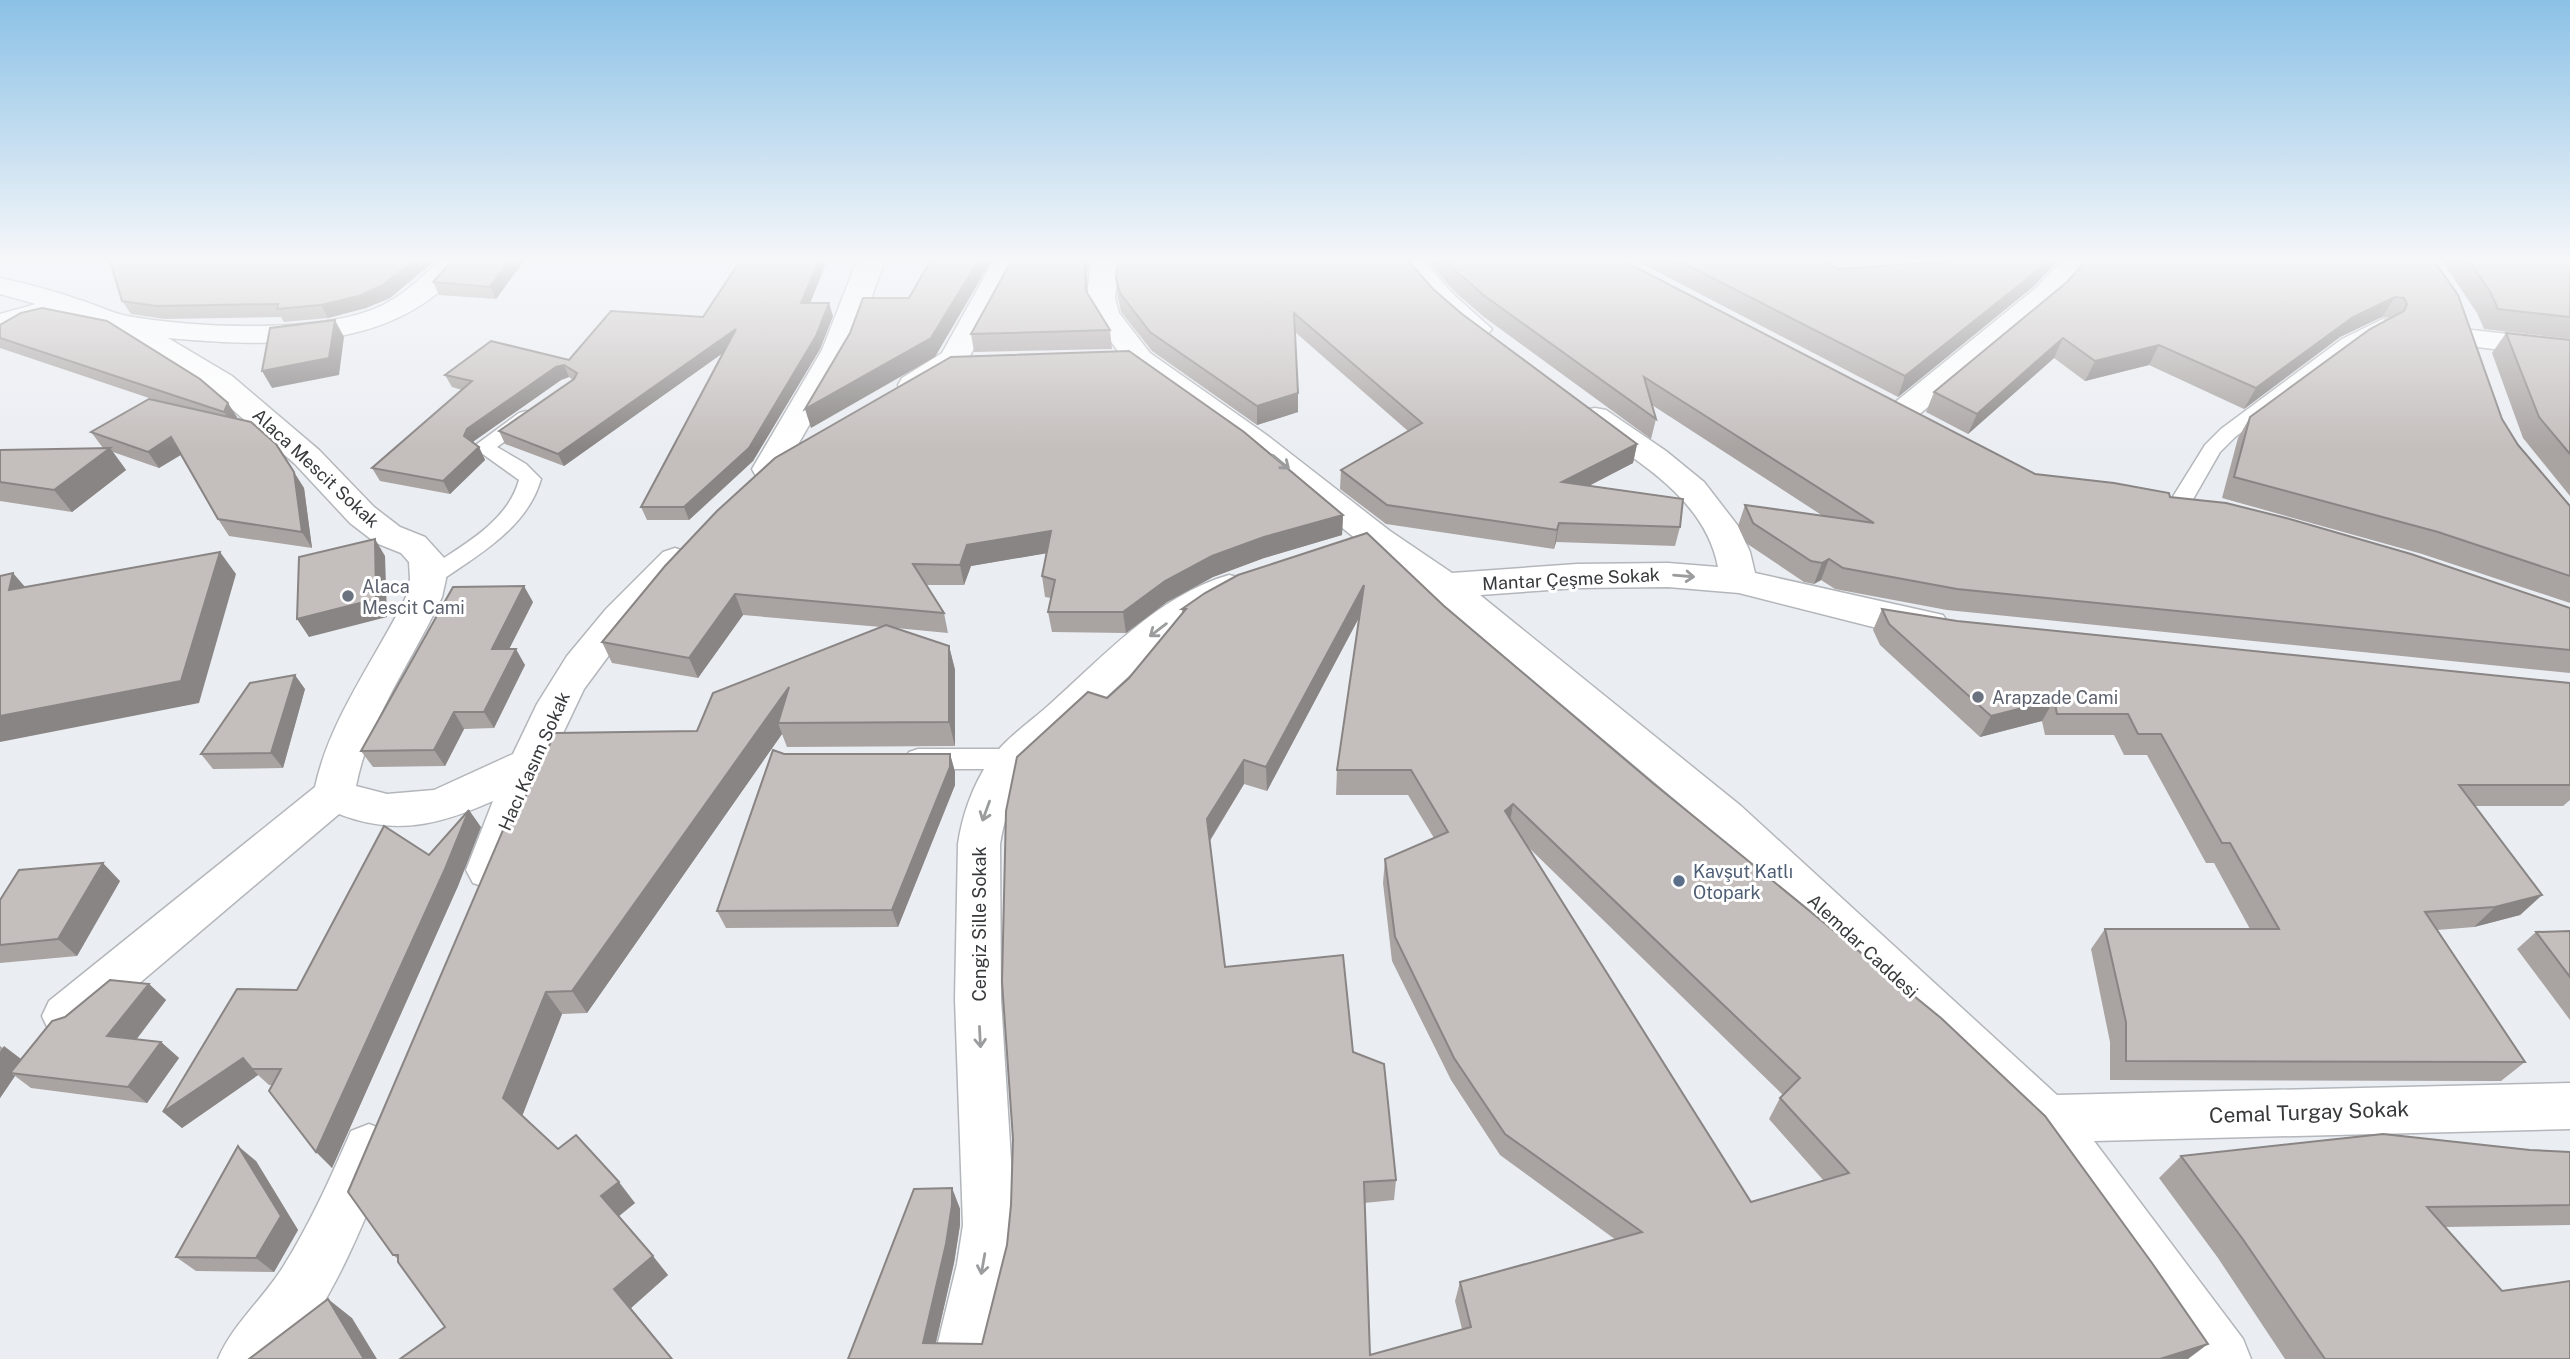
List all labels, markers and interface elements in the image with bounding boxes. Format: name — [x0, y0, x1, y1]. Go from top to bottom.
street label: Alaca Mescit Sokak — [249, 404, 383, 532]
one-way arrow — [1272, 455, 1290, 470]
street label: Mantar Çeşme Sokak — [1482, 564, 1660, 594]
one-way arrow — [1672, 570, 1695, 583]
place label: Alaca Mescit Cami — [362, 576, 465, 618]
marker: Alaca Mescit Cami — [340, 588, 356, 604]
one-way arrow — [1149, 623, 1168, 638]
place label: Arapzade Cami — [1992, 687, 2118, 708]
street label: Hacı Kasım Sokak — [494, 688, 574, 834]
marker: Arapzade Cami — [1970, 689, 1986, 705]
one-way arrow — [979, 799, 991, 821]
street label: Cengiz Sille Sokak — [969, 846, 990, 1002]
place label: Kavşut Katlı Otopark — [1693, 861, 1793, 903]
marker: Kavşut Katlı Otopark — [1671, 873, 1687, 889]
street label: Alemdar Caddesi — [1804, 890, 1922, 1002]
one-way arrow — [974, 1025, 987, 1048]
street label: Cemal Turgay Sokak — [2209, 1096, 2410, 1128]
one-way arrow — [976, 1252, 989, 1275]

